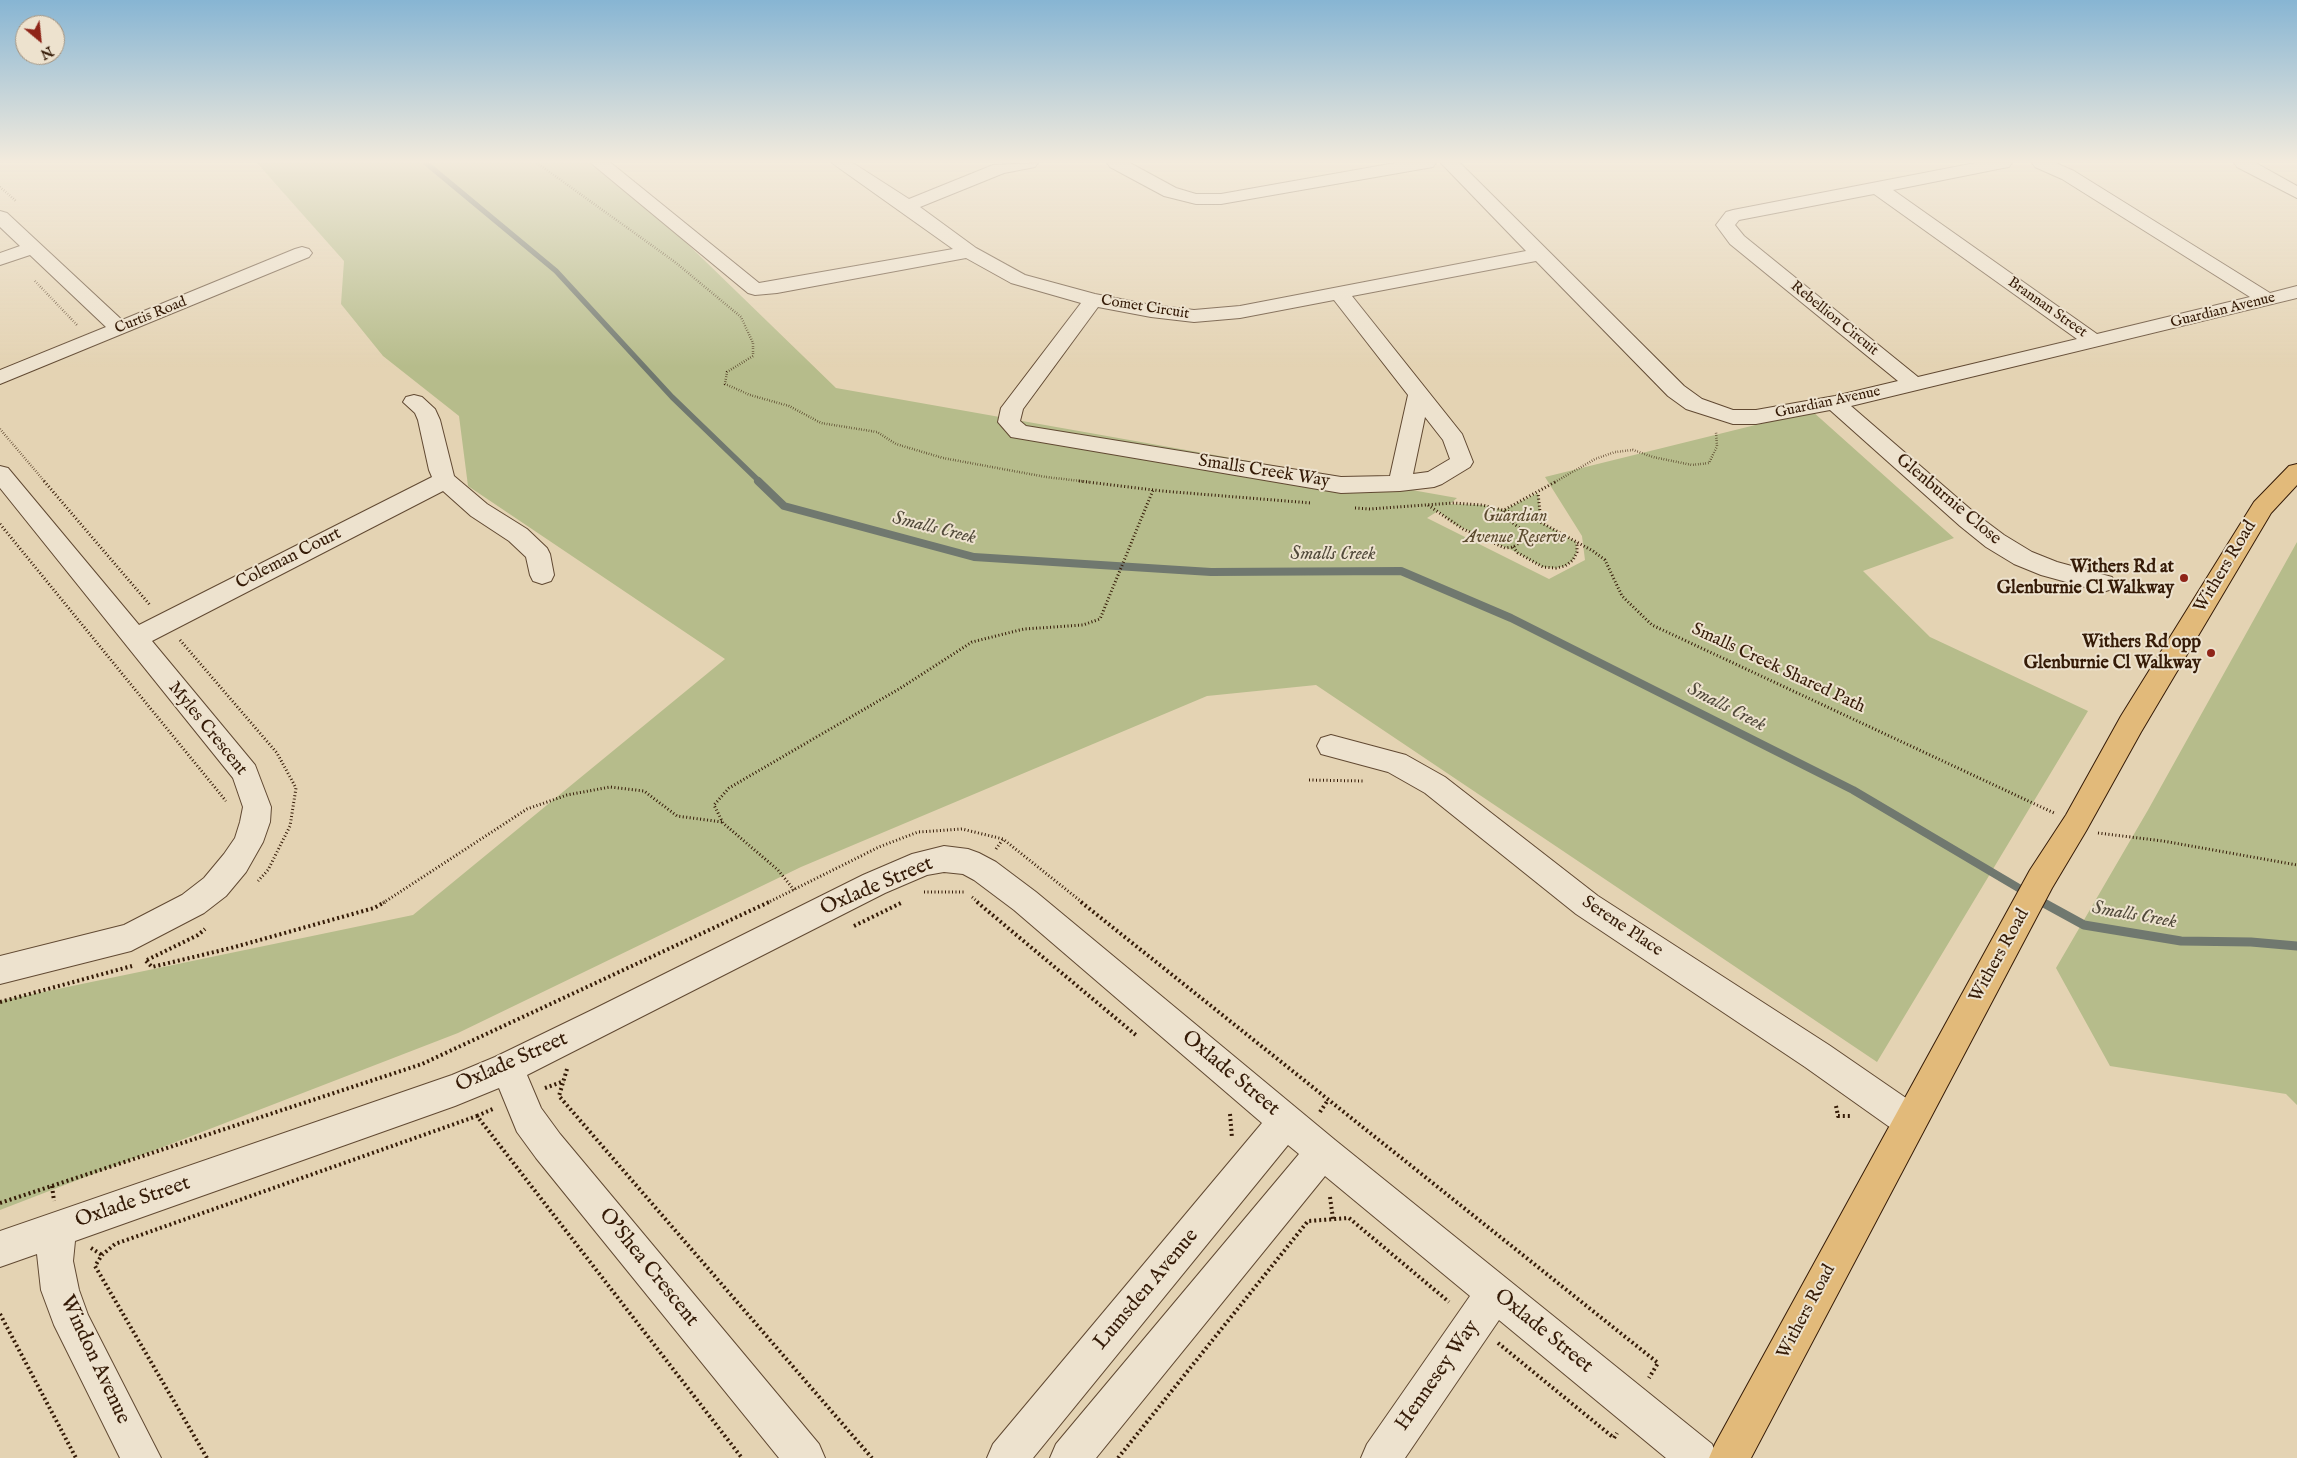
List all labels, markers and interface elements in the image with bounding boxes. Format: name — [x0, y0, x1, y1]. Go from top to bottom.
north arrow — [15, 15, 65, 65]
text: N — [37, 42, 56, 63]
street label: Brannan Street — [2004, 274, 2090, 342]
street label: Rebellion Circuit — [1786, 278, 1882, 360]
street label: Guardian Avenue — [2169, 289, 2277, 333]
street label: Comet Circuit — [1100, 292, 1190, 324]
street label: Curtis Road — [113, 293, 189, 339]
street label: Guardian Avenue — [1774, 383, 1882, 423]
street label: Glenburnie Close — [1891, 450, 2005, 550]
street label: Smalls Creek Way — [1197, 451, 1331, 493]
park label: Guardian Avenue Reserve — [1464, 506, 1566, 548]
water label: Smalls Creek — [890, 508, 978, 550]
street label: Withers Road — [2190, 517, 2262, 617]
street label: Coleman Court — [233, 523, 345, 595]
water label: Smalls Creek — [1290, 544, 1376, 566]
place label: Withers Rd at Glenburnie Cl Walkway — [1997, 557, 2174, 600]
marker: Withers Rd at Glenburnie Cl Walkway — [2178, 572, 2190, 584]
street label: Smalls Creek Shared Path — [1688, 619, 1868, 719]
place label: Withers Rd opp Glenburnie Cl Walkway — [2024, 632, 2201, 674]
marker: Withers Rd opp Glenburnie Cl Walkway — [2205, 647, 2217, 659]
street label: Myles Crescent — [163, 678, 251, 780]
water label: Smalls Creek — [1683, 678, 1769, 738]
street label: Oxlade Street — [817, 852, 937, 922]
street label: Serene Place — [1577, 892, 1667, 962]
water label: Smalls Creek — [2090, 897, 2178, 935]
street label: Withers Road — [1965, 906, 2035, 1006]
street label: Oxlade Street — [1176, 1026, 1284, 1122]
street label: Oxlade Street — [452, 1027, 572, 1099]
street label: Oxlade Street — [72, 1172, 194, 1234]
street label: O'Shea Crescent — [593, 1204, 703, 1332]
street label: Lumsden Avenue — [1089, 1224, 1205, 1356]
street label: Withers Road — [1773, 1261, 1841, 1363]
street label: Oxlade Street — [1488, 1284, 1598, 1380]
street label: Windon Avenue — [53, 1292, 135, 1428]
street label: Hennesey Way — [1391, 1316, 1485, 1436]

